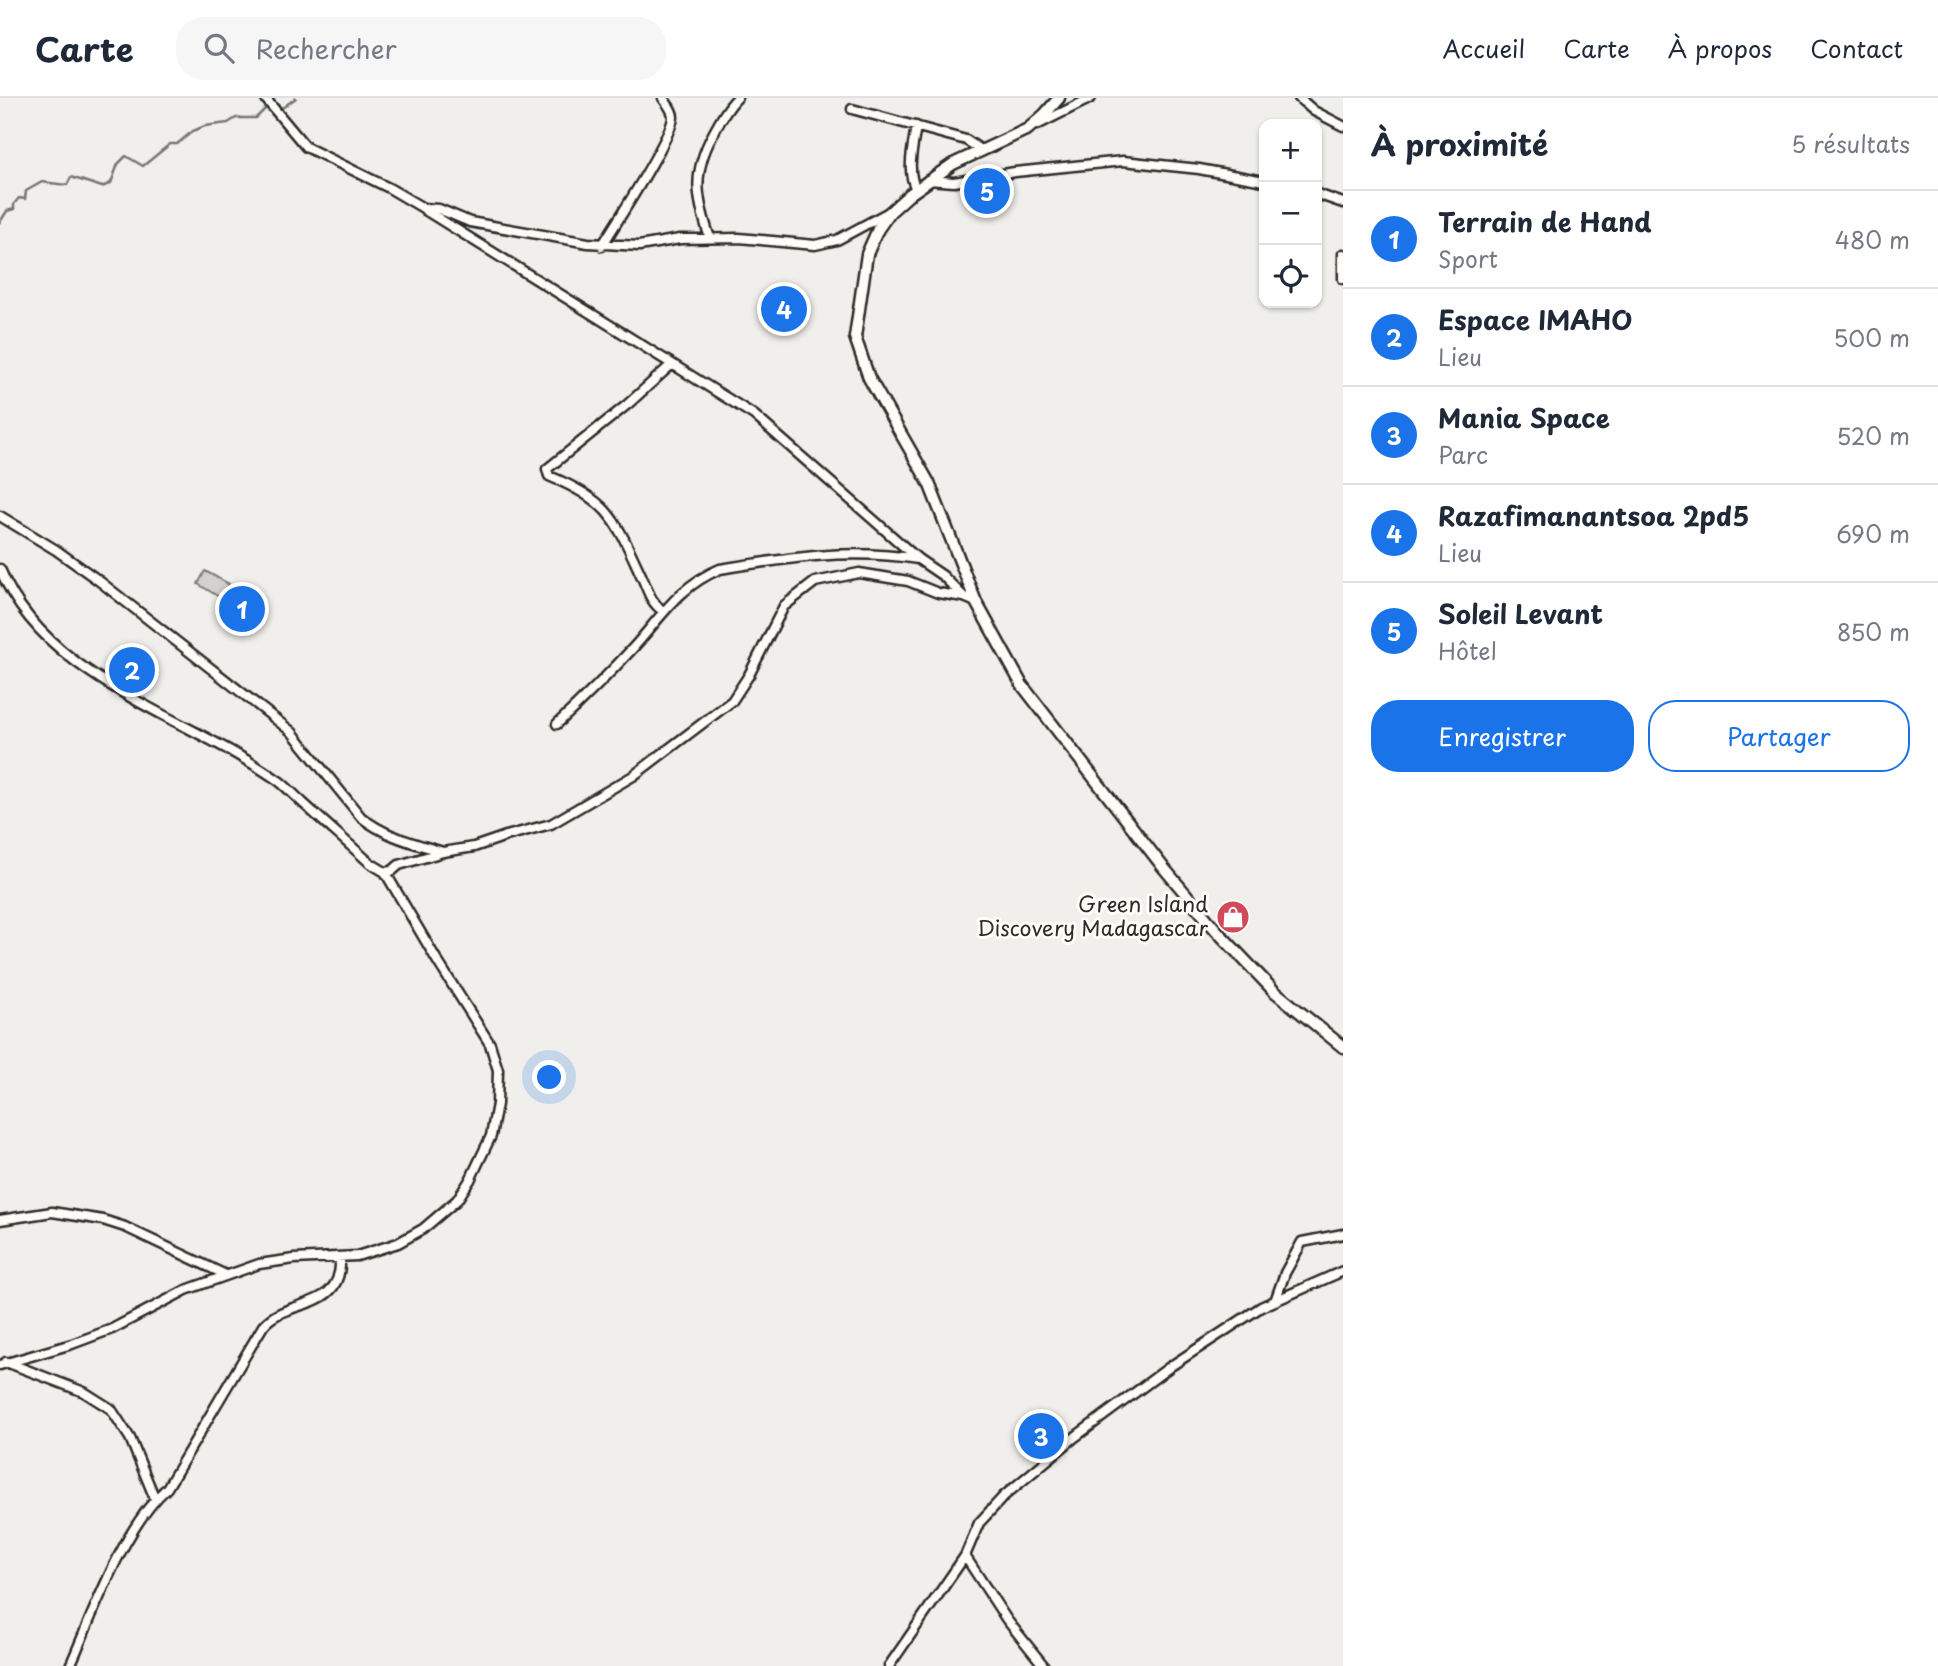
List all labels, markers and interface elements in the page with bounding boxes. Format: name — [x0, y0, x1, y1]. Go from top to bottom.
search box — [176, 17, 666, 80]
text: Carte — [35, 23, 134, 73]
icon: search — [200, 29, 238, 67]
text: Rechercher — [256, 29, 397, 68]
text: Accueil — [1442, 30, 1525, 66]
text: Carte — [1563, 30, 1630, 66]
text: À propos — [1668, 30, 1772, 66]
text: Contact — [1810, 30, 1903, 66]
map controls — [1259, 119, 1322, 308]
button: + — [1259, 119, 1322, 182]
text: À proximité — [1371, 121, 1548, 166]
text: 5 résultats — [1791, 126, 1910, 161]
pin: 5 — [964, 165, 1010, 217]
button: − — [1259, 182, 1322, 245]
text: Terrain de Hand — [1438, 202, 1651, 241]
text: 1 — [1389, 222, 1400, 257]
text: 480 m — [1835, 222, 1910, 257]
text: Sport — [1438, 241, 1498, 276]
button: locate — [1259, 245, 1322, 308]
pin: 4 — [761, 283, 807, 335]
text: Espace IMAHO — [1438, 300, 1632, 339]
text: 2 — [1386, 320, 1402, 355]
text: 500 m — [1833, 320, 1910, 355]
text: Lieu — [1438, 339, 1482, 374]
text: Mania Space — [1438, 398, 1610, 437]
text: 3 — [1386, 418, 1402, 453]
text: 520 m — [1837, 418, 1910, 453]
text: Parc — [1438, 437, 1488, 472]
text: Razafimanantsoa 2pd5 — [1438, 496, 1749, 535]
text: 4 — [1386, 516, 1402, 551]
text: 690 m — [1836, 516, 1910, 551]
text: Lieu — [1438, 535, 1482, 570]
pin: 1 — [219, 583, 265, 635]
text: Soleil Levant — [1438, 594, 1603, 633]
text: 5 — [1387, 614, 1401, 649]
text: 850 m — [1837, 614, 1910, 649]
text: Hôtel — [1438, 633, 1497, 668]
pin: 2 — [109, 644, 155, 696]
button: Enregistrer — [1371, 700, 1634, 772]
button: Partager — [1648, 700, 1910, 772]
place label: Green Island Discovery Madagascar — [977, 887, 1208, 943]
shop icon: Green Island Discovery Madagascar — [1214, 898, 1252, 936]
your location — [532, 1060, 566, 1094]
pin: 3 — [1018, 1410, 1064, 1462]

